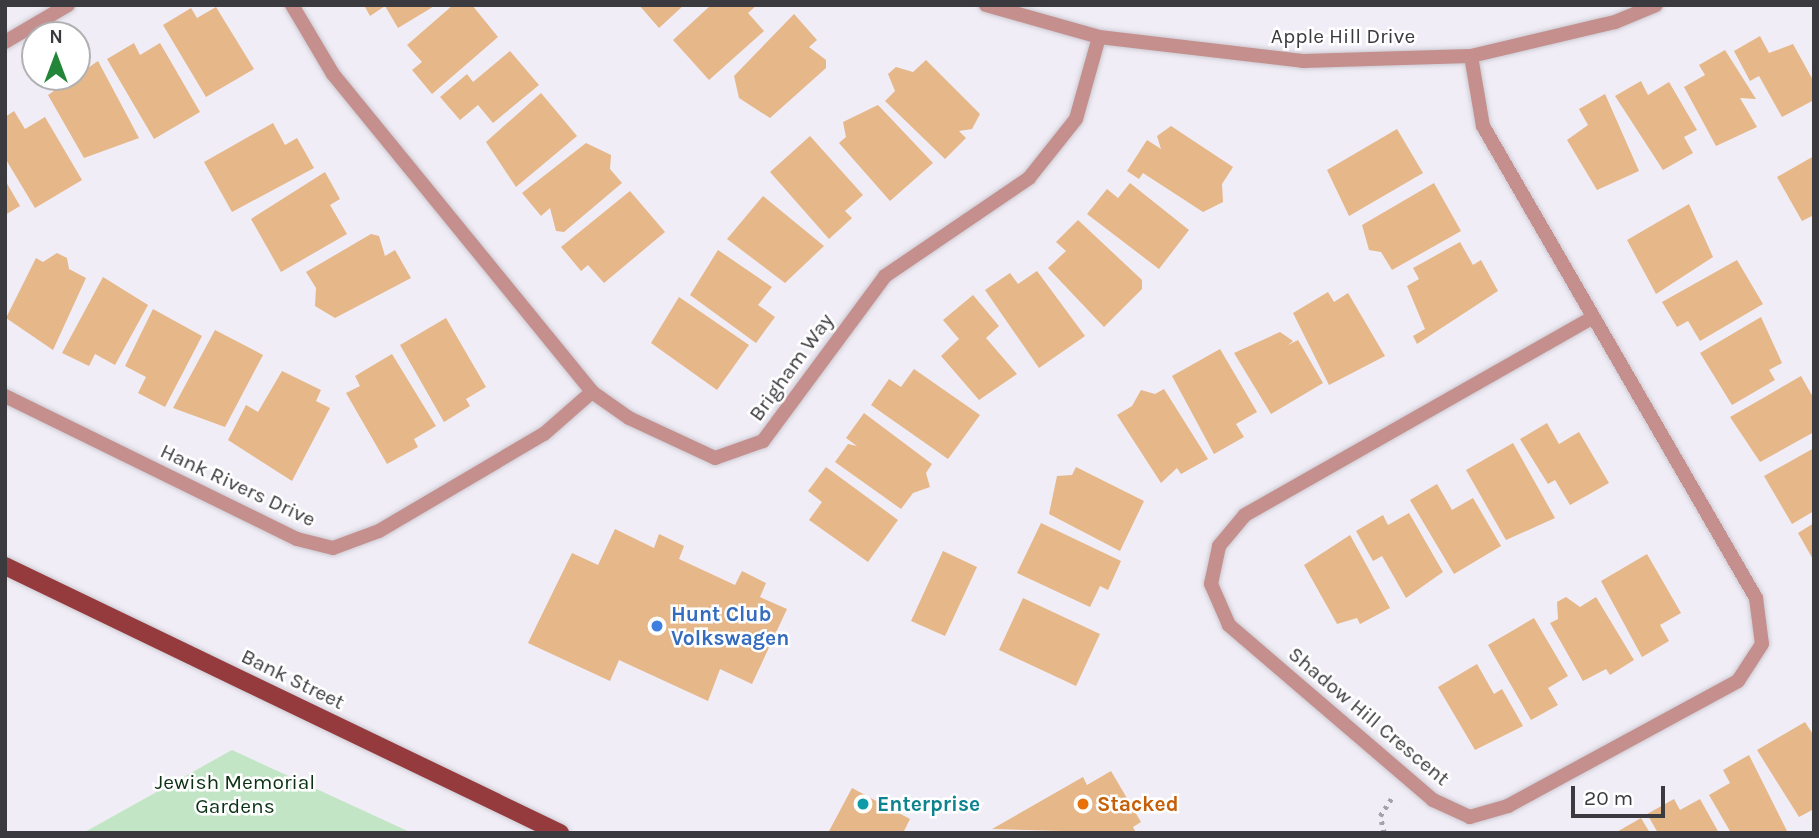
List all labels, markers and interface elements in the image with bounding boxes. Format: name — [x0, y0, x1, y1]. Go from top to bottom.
north arrow — [21, 21, 91, 91]
street label: Apple Hill Drive — [1271, 23, 1415, 49]
text: N — [49, 26, 63, 48]
street label: Brigham Way — [743, 308, 839, 426]
street label: Hank Rivers Drive — [156, 438, 320, 532]
place label: Hunt Club Volkswagen — [671, 601, 789, 651]
marker: Hunt Club Volkswagen — [649, 618, 665, 634]
street label: Shadow Hill Crescent — [1283, 641, 1455, 791]
street label: Bank Street — [237, 643, 349, 715]
park label: Jewish Memorial Gardens — [155, 769, 315, 819]
scale bar — [1574, 772, 1668, 816]
text: 20 m — [1584, 786, 1633, 810]
place label: Enterprise — [877, 791, 980, 817]
place label: Stacked — [1097, 791, 1179, 817]
marker: Enterprise — [855, 796, 871, 812]
marker: Stacked — [1075, 796, 1091, 812]

